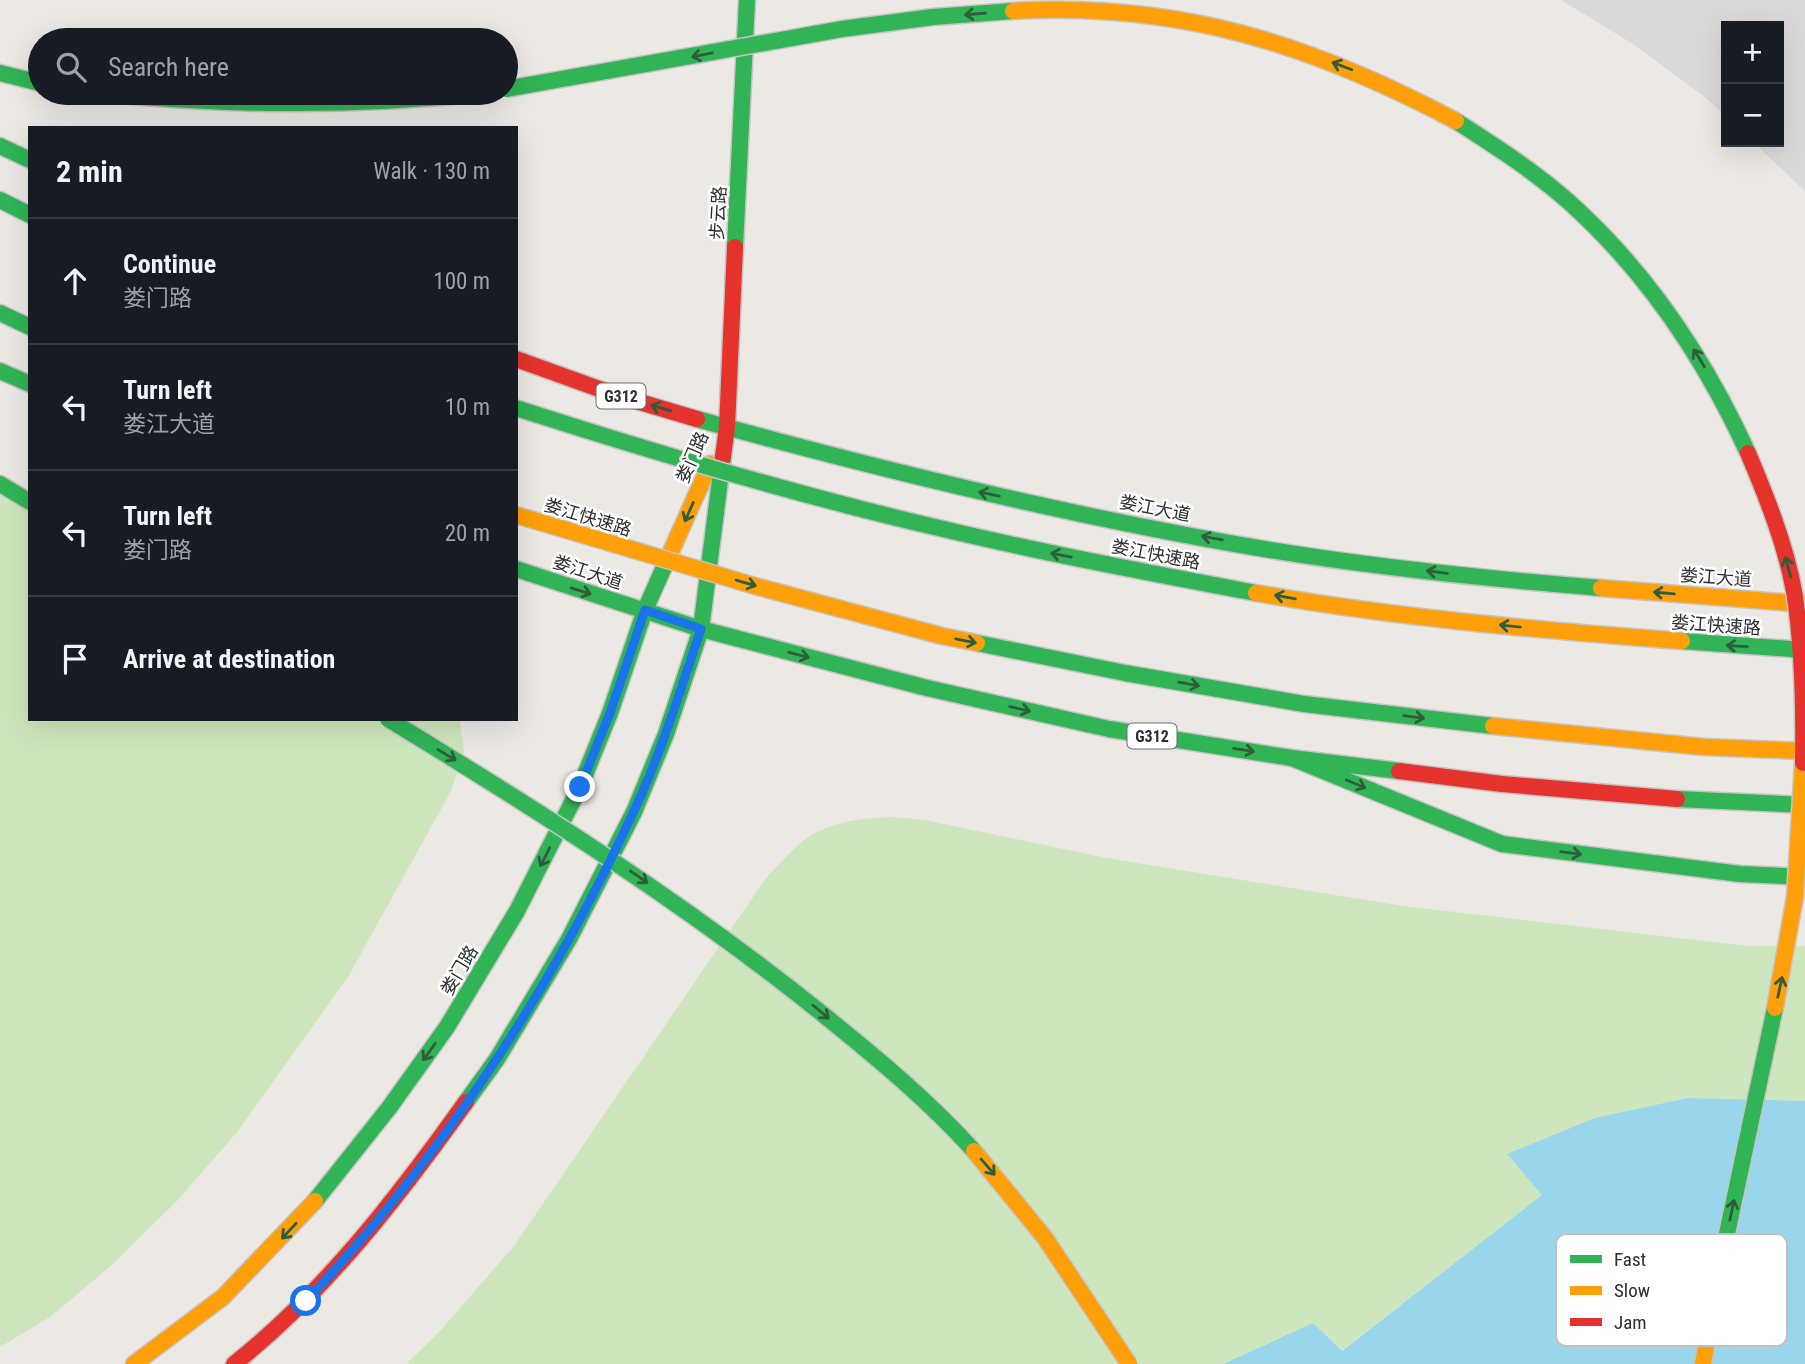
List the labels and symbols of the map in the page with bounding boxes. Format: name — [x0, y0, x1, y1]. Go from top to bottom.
one-way arrow — [964, 8, 987, 21]
one-way arrow — [691, 48, 714, 62]
one-way arrow — [1332, 59, 1354, 72]
street label: 步云路 — [706, 185, 730, 241]
one-way arrow — [1691, 349, 1705, 369]
road number: G312 — [596, 384, 646, 408]
one-way arrow — [651, 401, 673, 414]
street label: 娄门路 — [671, 428, 713, 486]
one-way arrow — [978, 487, 1001, 501]
street label: 娄江大道 — [1118, 491, 1192, 525]
street label: 娄江快速路 — [542, 494, 634, 540]
one-way arrow — [682, 500, 695, 522]
one-way arrow — [1201, 531, 1224, 544]
street label: 娄江快速路 — [1110, 535, 1202, 573]
one-way arrow — [1050, 548, 1073, 562]
street label: 娄江大道 — [551, 551, 625, 593]
one-way arrow — [1781, 556, 1794, 578]
street label: 娄江大道 — [1679, 564, 1753, 590]
one-way arrow — [1426, 565, 1449, 578]
one-way arrow — [735, 578, 757, 591]
one-way arrow — [570, 585, 592, 598]
one-way arrow — [1653, 586, 1675, 599]
one-way arrow — [1274, 590, 1297, 603]
street label: 娄江快速路 — [1670, 611, 1762, 639]
one-way arrow — [1499, 619, 1522, 632]
one-way arrow — [954, 634, 977, 648]
one-way arrow — [1726, 639, 1749, 652]
one-way arrow — [788, 649, 810, 662]
one-way arrow — [1178, 678, 1200, 691]
one-way arrow — [1008, 703, 1031, 716]
one-way arrow — [1403, 710, 1425, 723]
road number: G312 — [1128, 723, 1176, 748]
one-way arrow — [1232, 744, 1255, 757]
one-way arrow — [436, 748, 456, 762]
route end — [564, 771, 595, 802]
one-way arrow — [1344, 778, 1366, 791]
one-way arrow — [538, 846, 551, 867]
one-way arrow — [1559, 846, 1581, 859]
one-way arrow — [629, 870, 648, 884]
street label: 娄门路 — [436, 941, 482, 999]
one-way arrow — [1774, 976, 1787, 999]
one-way arrow — [812, 1004, 830, 1020]
one-way arrow — [422, 1042, 436, 1061]
one-way arrow — [980, 1157, 996, 1175]
one-way arrow — [1726, 1199, 1739, 1222]
one-way arrow — [281, 1222, 297, 1240]
legend — [1556, 1234, 1787, 1346]
text: Fast — [1614, 1248, 1646, 1271]
text: Slow — [1614, 1279, 1650, 1302]
route start — [290, 1285, 321, 1316]
text: Jam — [1614, 1311, 1647, 1334]

